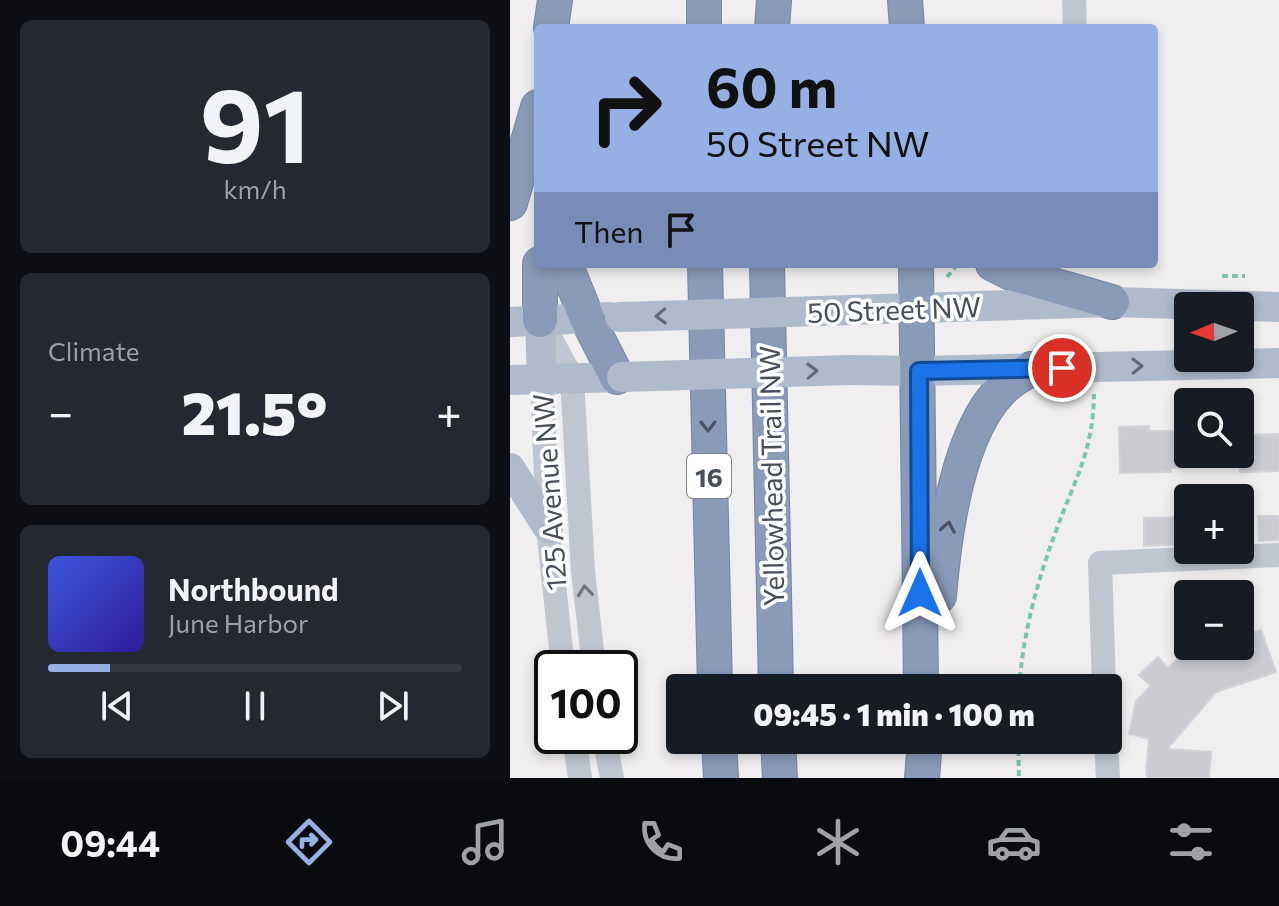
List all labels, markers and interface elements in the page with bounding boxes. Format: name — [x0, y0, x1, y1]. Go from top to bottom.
text: 60 m — [706, 51, 837, 120]
icon: right — [574, 56, 678, 160]
text: 91 — [199, 57, 311, 184]
text: 50 Street NW — [706, 120, 930, 164]
text: km/h — [223, 173, 287, 204]
icon: arrive — [659, 208, 703, 252]
text: Then — [574, 212, 643, 249]
street label: 50 Street NW — [807, 289, 981, 329]
north arrow — [1174, 292, 1254, 372]
map controls — [1174, 292, 1254, 660]
one-way arrow — [654, 307, 667, 324]
pin — [1028, 334, 1096, 402]
text: Climate — [48, 335, 140, 366]
street label: Yellowhead Trail NW — [752, 345, 790, 607]
icon: arrive — [1040, 346, 1084, 390]
one-way arrow — [1131, 358, 1144, 375]
one-way arrow — [806, 362, 819, 379]
text: 21.5° — [181, 374, 328, 447]
text: − — [48, 384, 73, 438]
text: + — [436, 384, 462, 438]
button: search — [1174, 388, 1254, 468]
street label: 125 Avenue NW — [525, 392, 573, 592]
one-way arrow — [699, 420, 716, 433]
road number: 16 — [687, 454, 731, 498]
button: + — [1174, 484, 1254, 564]
one-way arrow — [939, 520, 956, 534]
position arrow — [878, 551, 962, 635]
text: Northbound — [168, 570, 339, 607]
button: − — [1174, 580, 1254, 660]
one-way arrow — [576, 584, 593, 597]
text: June Harbor — [168, 607, 308, 638]
speed limit sign: 100 — [534, 650, 638, 754]
icon: previous — [95, 684, 139, 728]
icon: pause — [233, 684, 277, 728]
icon: next — [371, 684, 415, 728]
text: 09:45 · 1 min · 100 m — [753, 695, 1035, 732]
icon: directions — [281, 814, 337, 870]
icon: music — [457, 814, 513, 870]
icon: phone — [633, 814, 689, 870]
icon: climate — [810, 814, 866, 870]
icon: car — [986, 814, 1042, 870]
icon: filters — [1163, 814, 1219, 870]
text: 09:44 — [60, 820, 160, 864]

